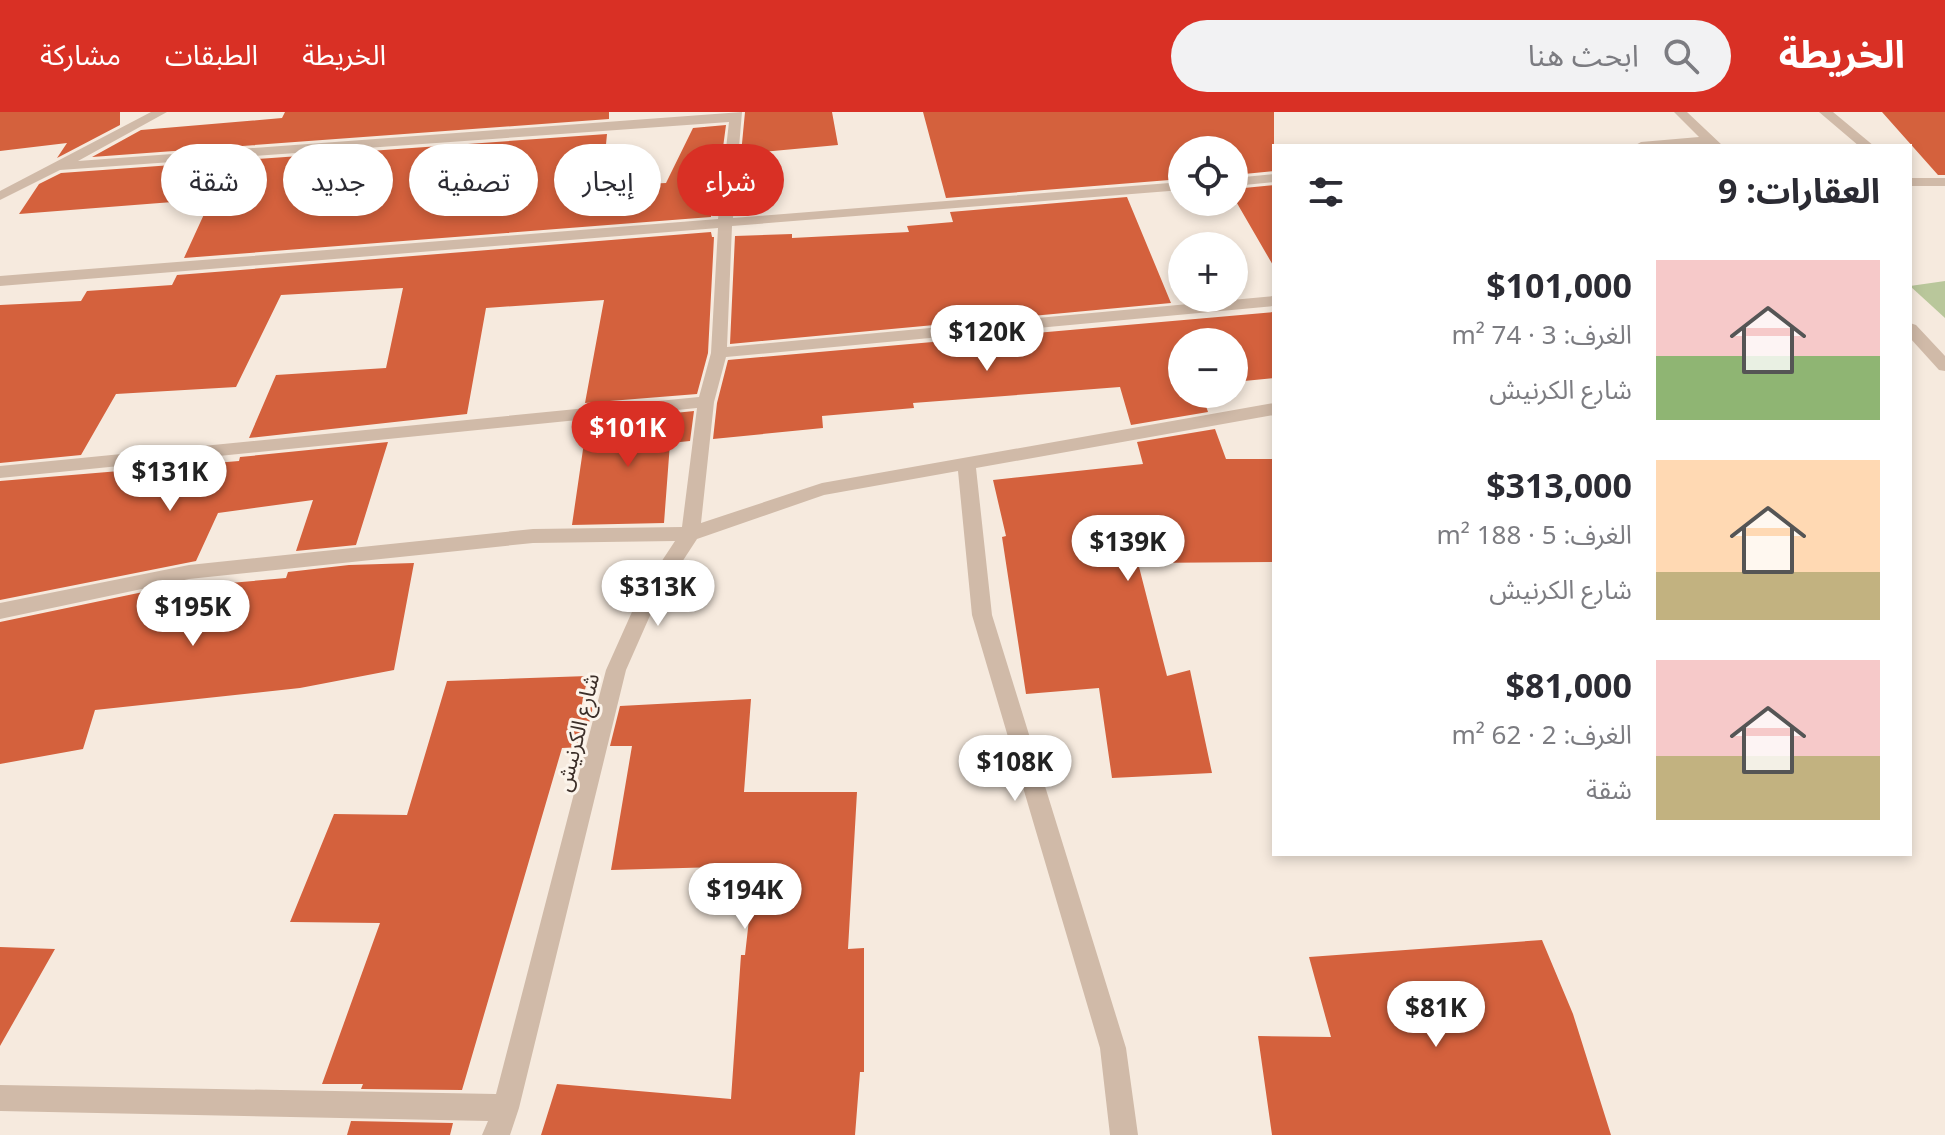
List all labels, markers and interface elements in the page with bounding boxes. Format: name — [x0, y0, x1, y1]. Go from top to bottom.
search box — [1171, 20, 1731, 92]
text: الخريطة — [1779, 27, 1905, 79]
text: ابحث هنا — [1528, 34, 1639, 75]
icon: search — [1659, 34, 1703, 78]
text: مشاركة — [40, 35, 121, 73]
text: الطبقات — [165, 35, 258, 73]
text: الخريطة — [302, 35, 386, 73]
map controls — [1168, 136, 1248, 408]
button: locate — [1168, 136, 1248, 216]
chip: شقة — [161, 144, 267, 216]
chip: جديد — [283, 144, 393, 216]
chip: تصفية — [409, 144, 538, 216]
chip: إيجار — [554, 144, 661, 216]
chip: شراء — [677, 144, 784, 216]
text: العقارات: 9 — [1718, 167, 1880, 213]
icon: filters — [1304, 170, 1348, 214]
button: + — [1168, 232, 1248, 312]
text: $101,000 — [1486, 262, 1632, 308]
icon: home — [1720, 292, 1816, 388]
pin: $120K — [931, 305, 1043, 373]
text: $120K — [949, 313, 1025, 349]
text: الغرف: 3 · 74 m² — [1451, 316, 1632, 352]
button: − — [1168, 328, 1248, 408]
text: شارع الكرنيش — [1489, 371, 1632, 407]
pin: $101K — [572, 401, 684, 469]
text: $101K — [590, 409, 666, 445]
pin: $131K — [114, 445, 226, 513]
text: $131K — [132, 453, 208, 489]
text: $313,000 — [1486, 462, 1632, 508]
icon: home — [1720, 492, 1816, 588]
pin: $139K — [1072, 515, 1184, 583]
text: الغرف: 5 · 188 m² — [1437, 516, 1632, 552]
text: $139K — [1090, 523, 1166, 559]
pin: $313K — [602, 560, 714, 628]
text: $313K — [620, 568, 696, 604]
text: شارع الكرنيش — [1489, 571, 1632, 607]
pin: $195K — [137, 580, 249, 648]
text: $195K — [155, 588, 231, 624]
text: $81,000 — [1506, 662, 1632, 708]
street label: شارع الكرنيش — [547, 670, 608, 795]
icon: home — [1720, 692, 1816, 788]
text: الغرف: 2 · 62 m² — [1451, 716, 1632, 752]
pin: $108K — [959, 735, 1071, 803]
text: $108K — [977, 743, 1053, 779]
text: شقة — [1586, 771, 1632, 807]
pin: $194K — [689, 863, 801, 931]
text: $194K — [707, 871, 783, 907]
pin: $81K — [1389, 981, 1483, 1049]
text: $81K — [1405, 989, 1467, 1025]

